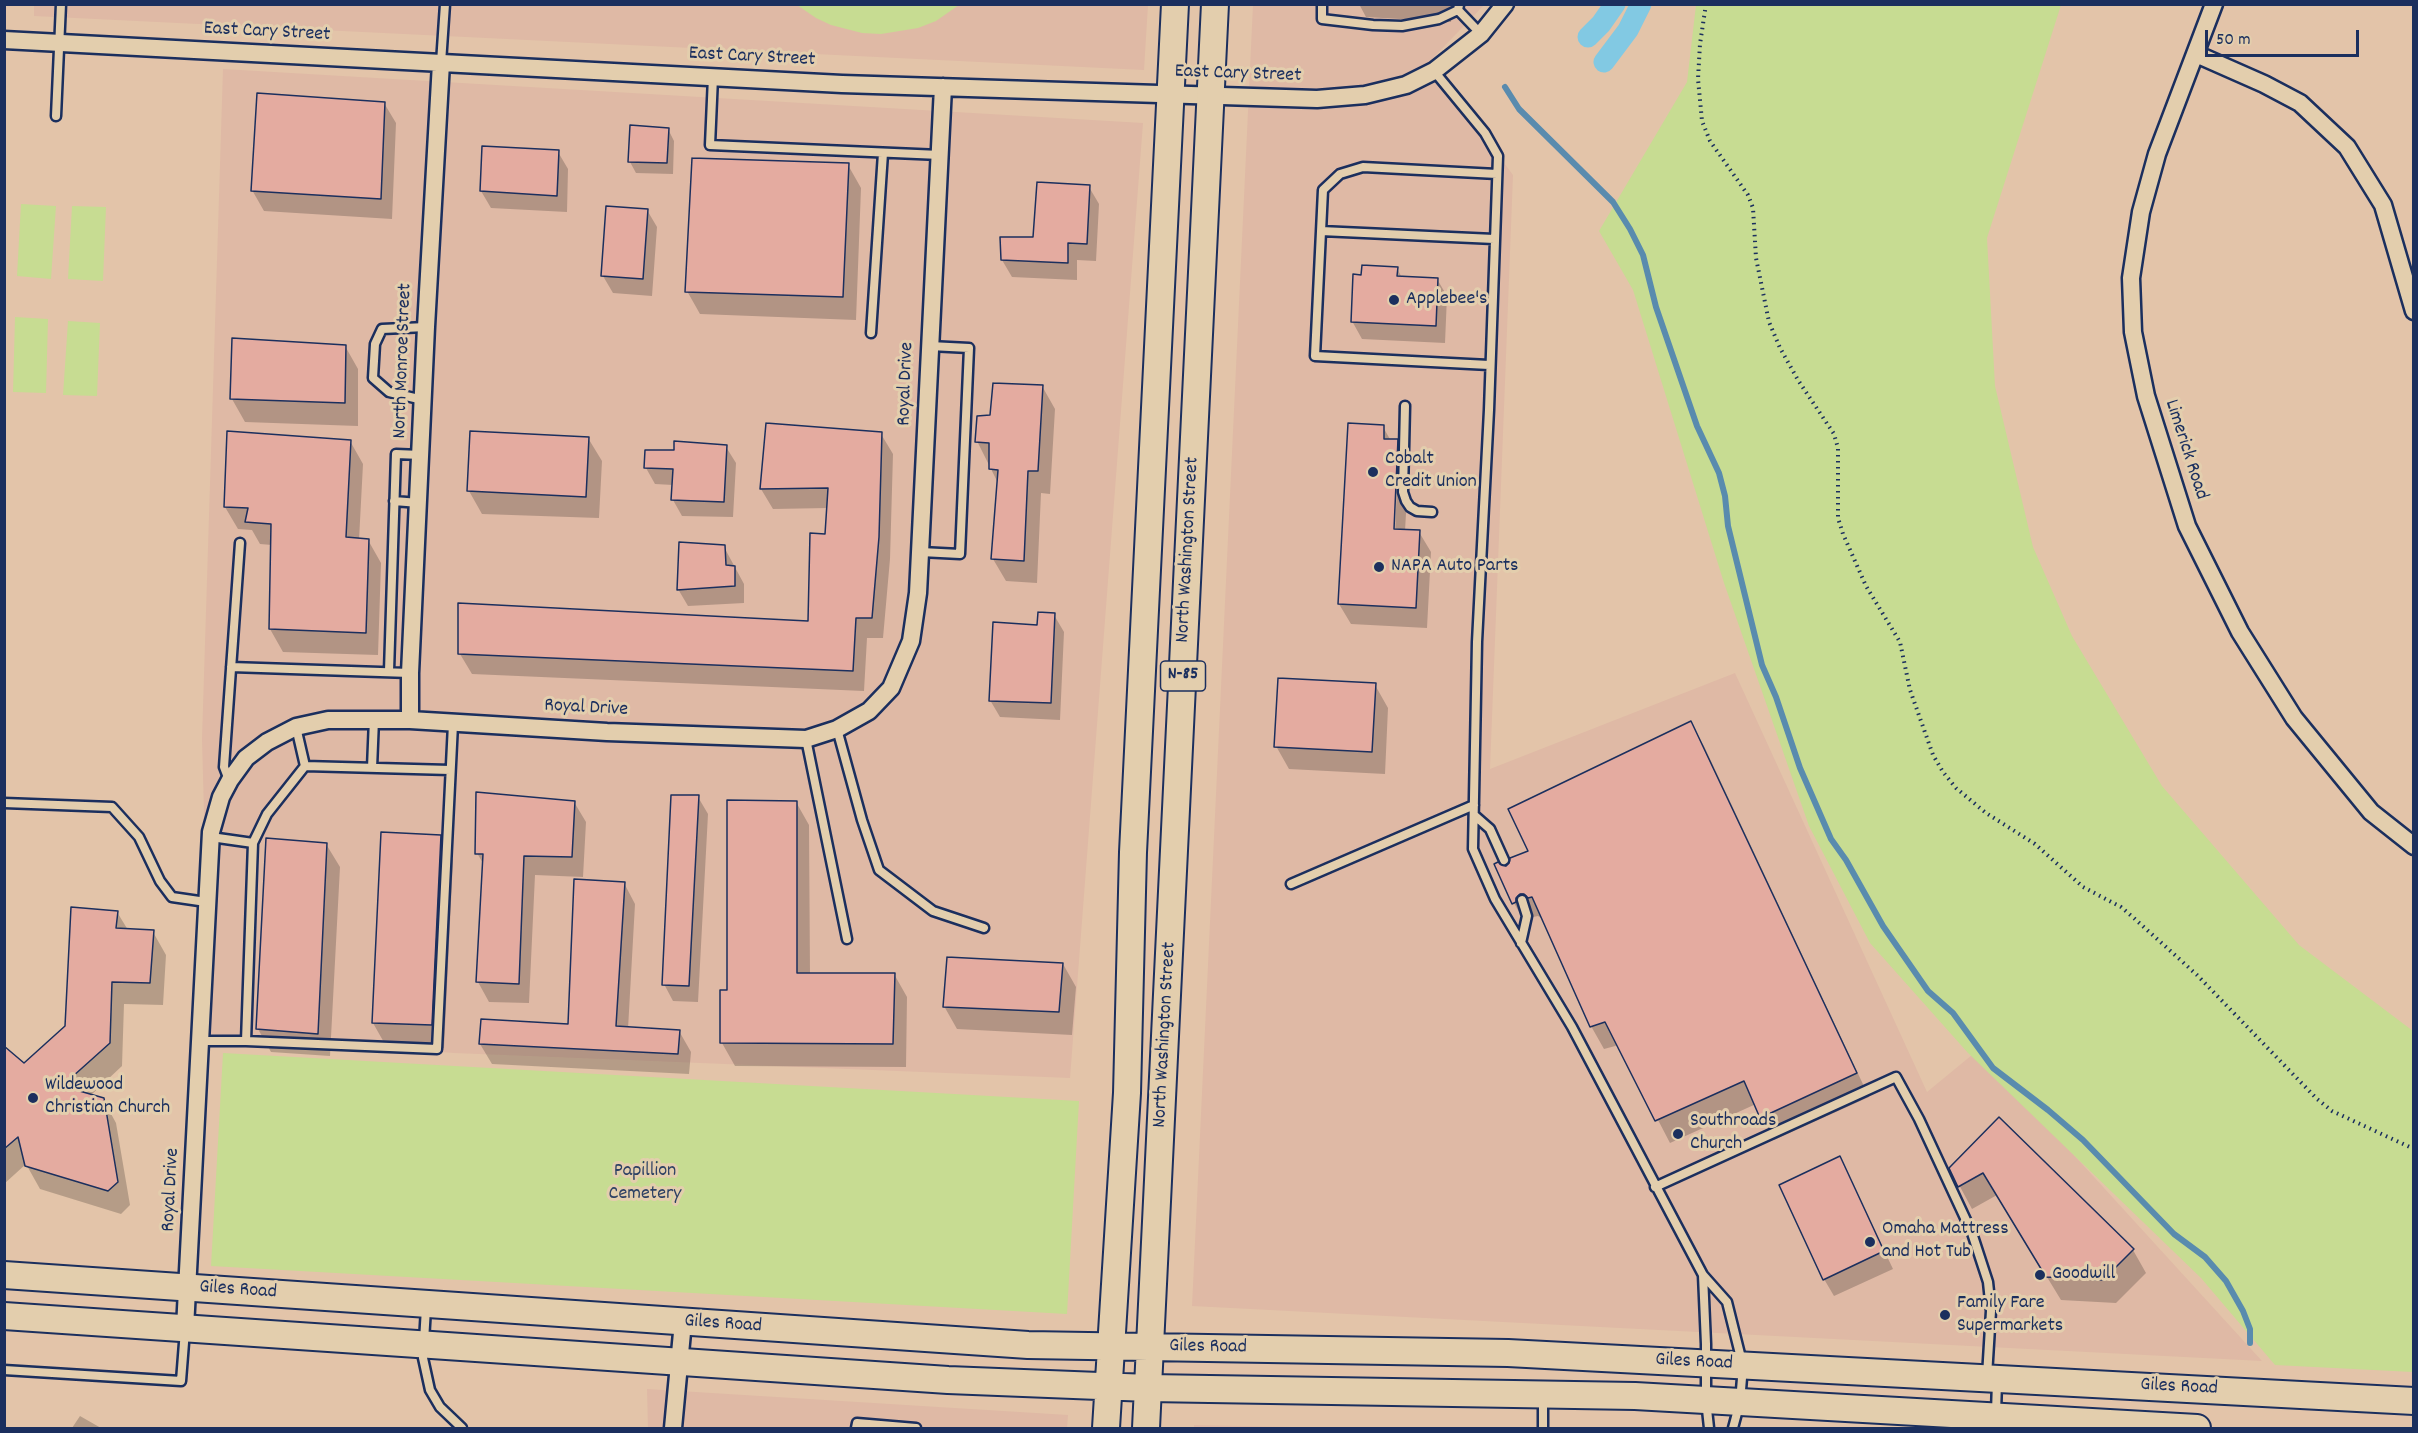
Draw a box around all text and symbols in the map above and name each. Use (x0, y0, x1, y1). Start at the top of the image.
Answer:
street label: East Cary Street (203, 18, 331, 48)
scale bar (2208, 18, 2362, 56)
text: 50 m (2216, 28, 2251, 53)
street label: East Cary Street (688, 43, 816, 73)
street label: East Cary Street (1174, 61, 1302, 89)
street label: North Monroe Street (389, 283, 419, 439)
place label: Applebee's (1406, 288, 1488, 312)
marker: Applebee's (1387, 293, 1401, 307)
street label: Royal Drive (894, 342, 920, 426)
street label: Limerick Road (2158, 397, 2212, 503)
place label: Cobalt Credit Union (1385, 448, 1477, 495)
street label: North Washington Street (1172, 456, 1206, 644)
marker: Cobalt Credit Union (1366, 465, 1380, 479)
place label: NAPA Auto Parts (1391, 555, 1518, 579)
marker: NAPA Auto Parts (1372, 560, 1386, 574)
road number: N-85 (1160, 661, 1206, 691)
street label: Royal Drive (543, 695, 629, 723)
street label: North Washington Street (1149, 941, 1183, 1129)
place label: Wildewood Christian Church (45, 1074, 170, 1121)
marker: Wildewood Christian Church (26, 1091, 40, 1105)
place label: Southroads Church (1690, 1110, 1776, 1157)
marker: Southroads Church (1671, 1127, 1685, 1141)
street label: Royal Drive (158, 1147, 186, 1233)
park label: Papillion Cemetery (609, 1160, 681, 1207)
place label: Omaha Mattress and Hot Tub (1882, 1218, 2009, 1265)
marker: Omaha Mattress and Hot Tub (1863, 1235, 1877, 1249)
place label: Goodwill (2052, 1263, 2115, 1287)
marker: Goodwill (2033, 1268, 2047, 1282)
street label: Giles Road (198, 1276, 278, 1306)
place label: Family Fare Supermarkets (1957, 1292, 2063, 1339)
marker: Family Fare Supermarkets (1938, 1308, 1952, 1322)
street label: Giles Road (683, 1310, 763, 1340)
street label: Giles Road (1169, 1335, 1247, 1361)
street label: Giles Road (1655, 1349, 1733, 1377)
street label: Giles Road (2140, 1374, 2218, 1402)

